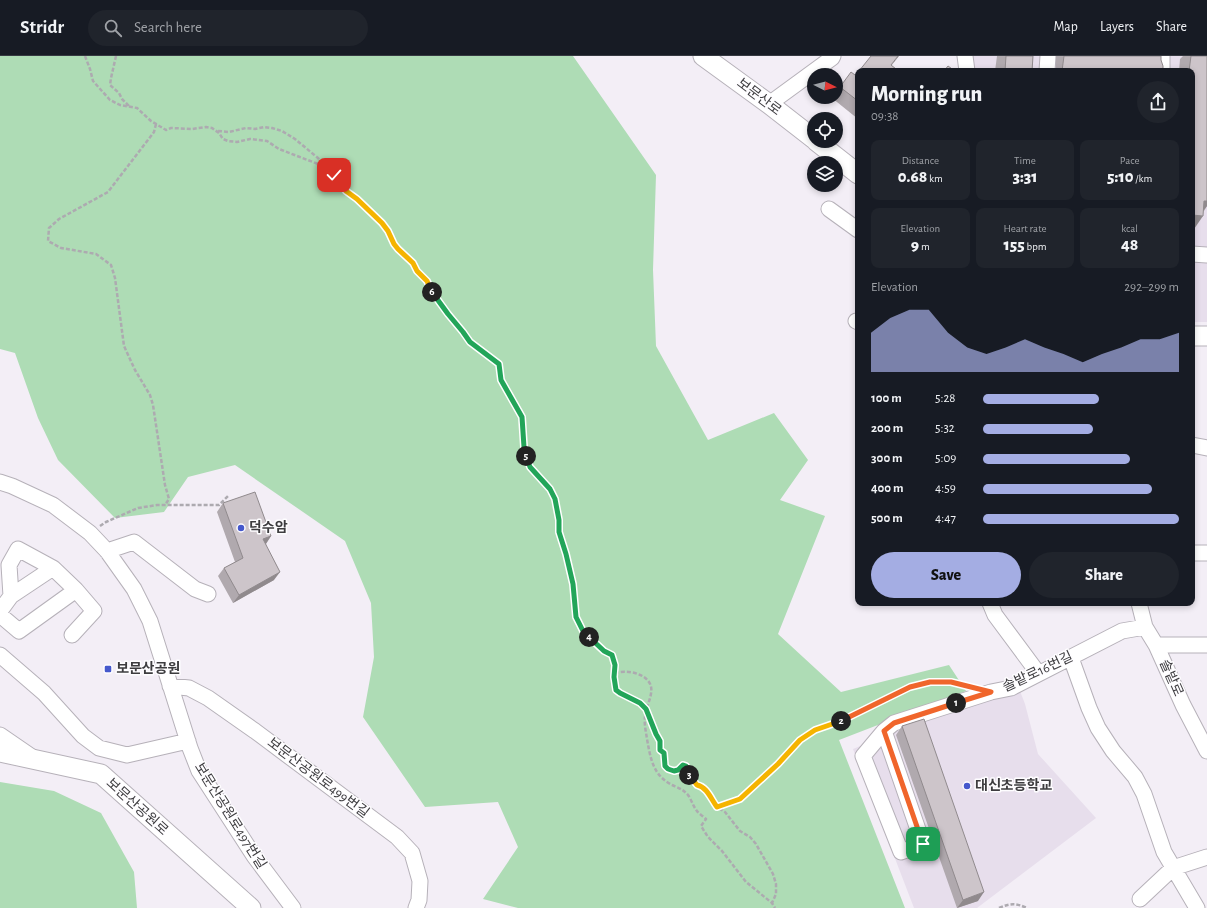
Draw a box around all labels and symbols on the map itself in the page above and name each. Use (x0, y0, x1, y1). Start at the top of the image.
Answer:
north arrow (807, 68, 843, 104)
street label: 보문산로 (734, 75, 784, 118)
pin (317, 158, 351, 192)
pin: 6 (422, 282, 442, 302)
pin: 5 (516, 446, 536, 466)
place label: 덕수암 (249, 520, 288, 535)
marker: 덕수암 (236, 523, 246, 533)
pin: 4 (579, 627, 599, 647)
street label: 솔밭로16번길 (1000, 649, 1075, 694)
street label: 솔밭로 (1157, 657, 1186, 699)
place label: 보문산공원 (116, 661, 180, 676)
marker: 보문산공원 (103, 664, 113, 674)
pin: 1 (946, 693, 966, 713)
pin: 2 (831, 711, 851, 731)
street label: 보문산공원로499번길 (265, 735, 372, 821)
street label: 보문산공원로497번길 (192, 760, 269, 872)
pin: 3 (679, 765, 699, 785)
street label: 보문산공원로 (104, 775, 171, 838)
place label: 대신초등학교 (975, 777, 1052, 793)
marker: 대신초등학교 (962, 781, 972, 791)
pin (906, 827, 940, 861)

